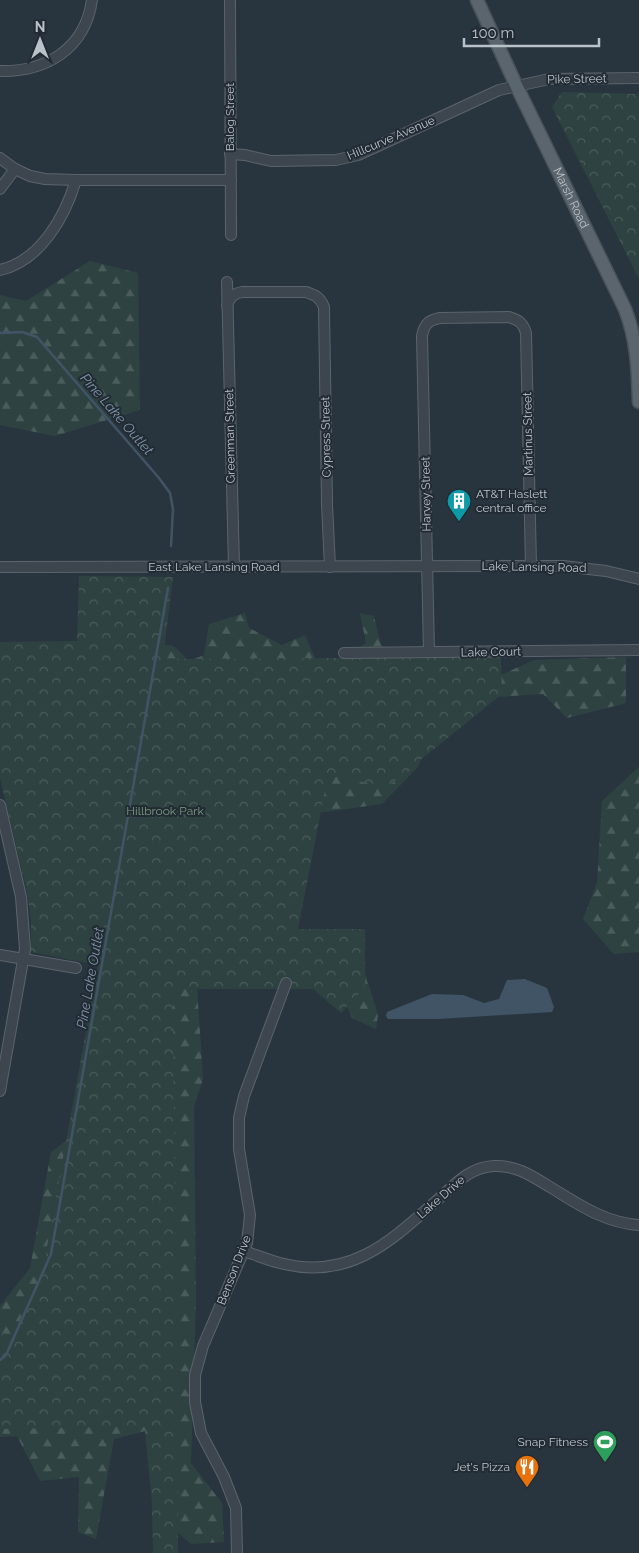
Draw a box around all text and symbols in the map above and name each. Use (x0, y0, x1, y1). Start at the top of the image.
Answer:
north arrow (15, 15, 65, 65)
scale bar (464, 15, 599, 47)
text: N (35, 19, 45, 35)
text: 100 m (472, 24, 514, 42)
street label: Pike Street (547, 71, 607, 87)
street label: Balog Street (223, 83, 237, 151)
street label: Hillcurve Avenue (345, 113, 437, 163)
street label: Marsh Road (550, 165, 592, 231)
water label: Pine Lake Outlet (77, 370, 157, 458)
street label: Greenman Street (222, 389, 238, 483)
street label: Martinus Street (520, 392, 536, 476)
street label: Cypress Street (318, 396, 334, 478)
street label: Harvey Street (418, 456, 434, 532)
place label: AT&T Haslett central office (476, 487, 547, 515)
building icon: AT&T Haslett central office (446, 488, 472, 522)
street label: Lake Lansing Road (481, 559, 587, 575)
street label: East Lake Lansing Road (148, 560, 280, 574)
street label: Lake Court (461, 644, 521, 660)
park label: Hillbrook Park (126, 804, 204, 818)
water label: Pine Lake Outlet (73, 926, 107, 1030)
street label: Lake Drive (414, 1173, 468, 1221)
street label: Benson Drive (214, 1233, 254, 1307)
sports icon: Snap Fitness (592, 1429, 618, 1463)
place label: Snap Fitness (517, 1435, 588, 1449)
restaurant icon: Jet's Pizza (514, 1454, 540, 1488)
place label: Jet's Pizza (454, 1460, 510, 1474)

